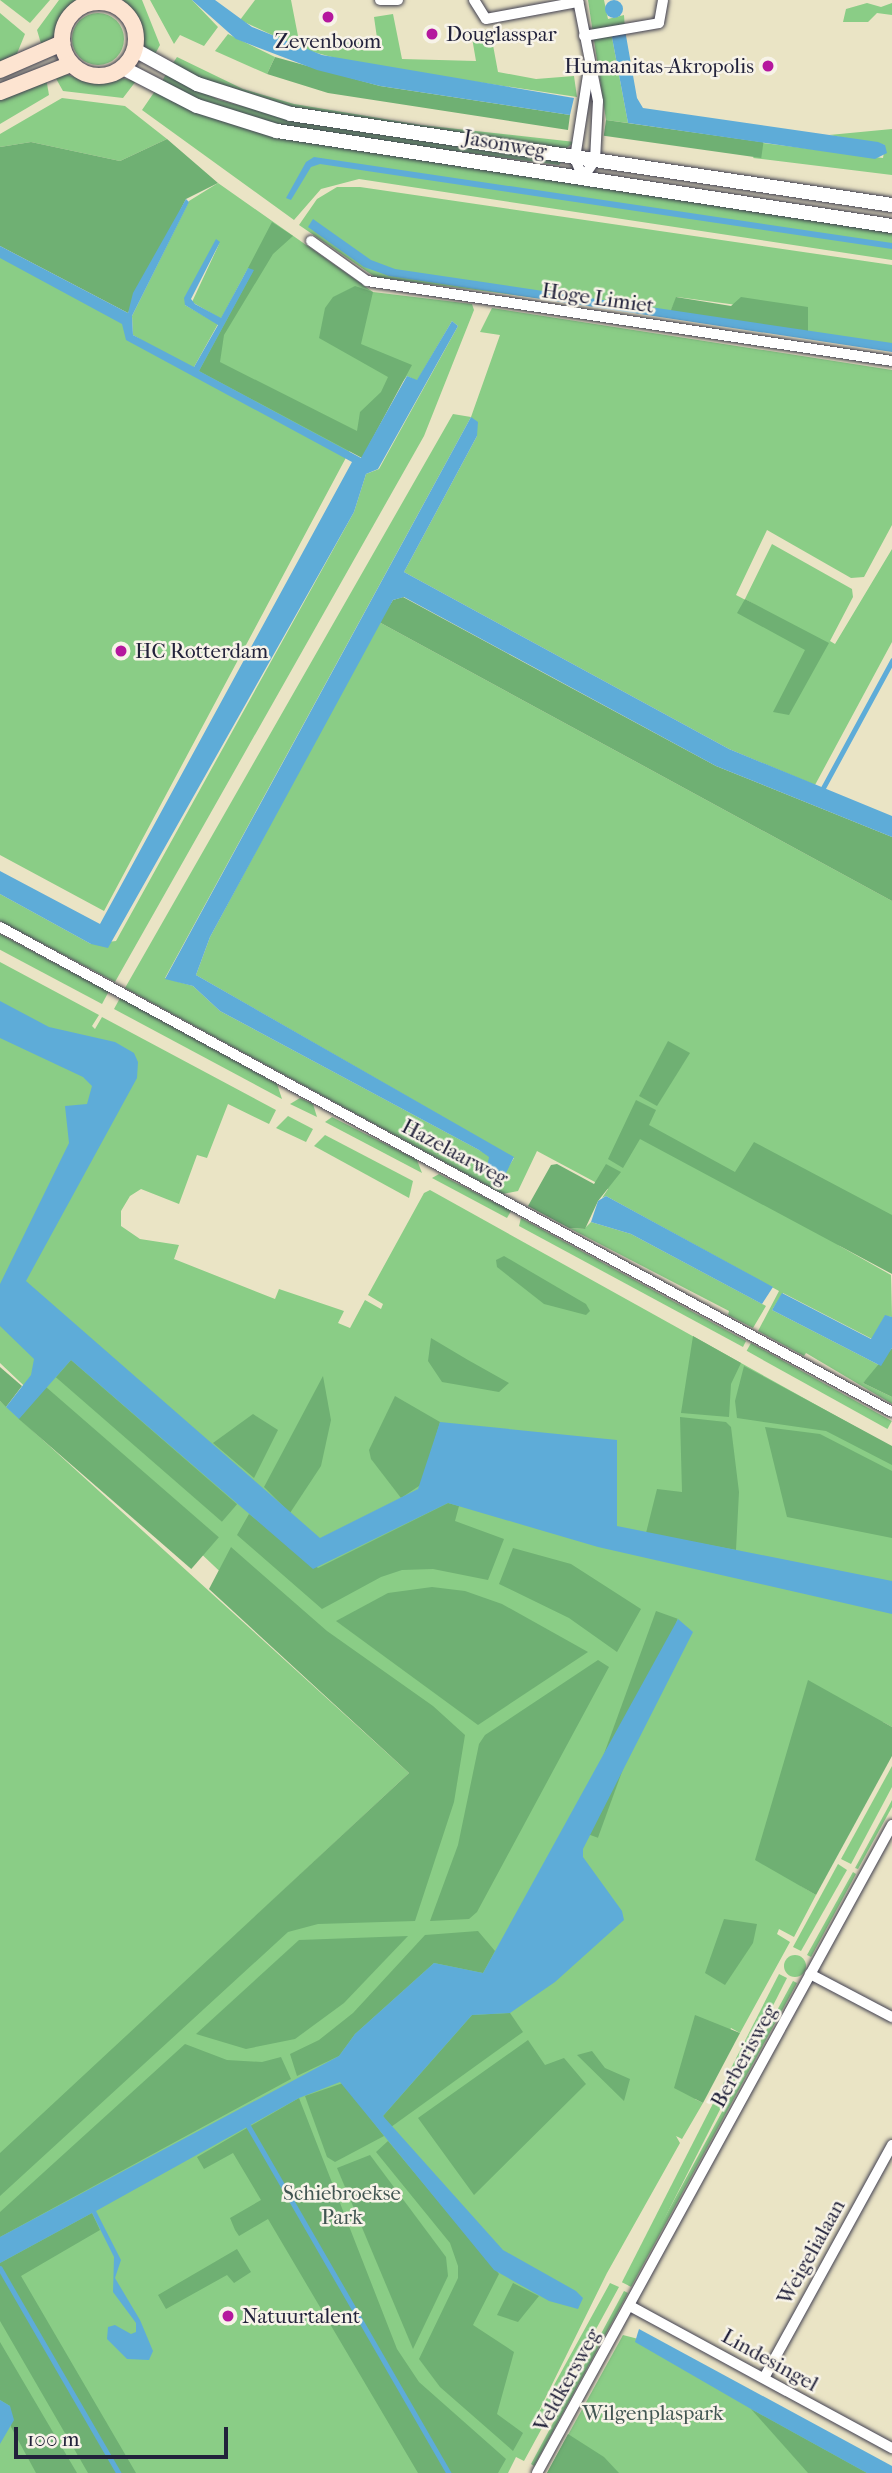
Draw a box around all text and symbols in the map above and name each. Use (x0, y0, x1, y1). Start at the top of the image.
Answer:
marker: Zevenboom (320, 9, 336, 25)
place label: Douglasspar (446, 21, 557, 47)
marker: Douglasspar (424, 26, 440, 42)
place label: Zevenboom (275, 28, 381, 54)
place label: Humanitas-Akropolis (564, 53, 754, 79)
marker: Humanitas-Akropolis (760, 58, 776, 74)
street label: Jasonweg (461, 124, 549, 164)
street label: Hoge Limiet (540, 278, 656, 318)
place label: HC Rotterdam (135, 638, 268, 664)
marker: HC Rotterdam (113, 643, 129, 659)
street label: Hazelaarweg (397, 1113, 513, 1191)
street label: Berberisweg (705, 2000, 783, 2112)
park label: Schiebroekse Park (283, 2180, 401, 2230)
street label: Weigelialaan (772, 2195, 850, 2309)
place label: Natuurtalent (242, 2303, 360, 2329)
marker: Natuurtalent (220, 2308, 236, 2324)
street label: Lindesingel (717, 2323, 823, 2397)
street label: Veldkersweg (528, 2324, 606, 2436)
park label: Wilgenplaspark (582, 2400, 724, 2426)
scale bar (18, 2414, 231, 2458)
text: 100 m (27, 2427, 80, 2451)

